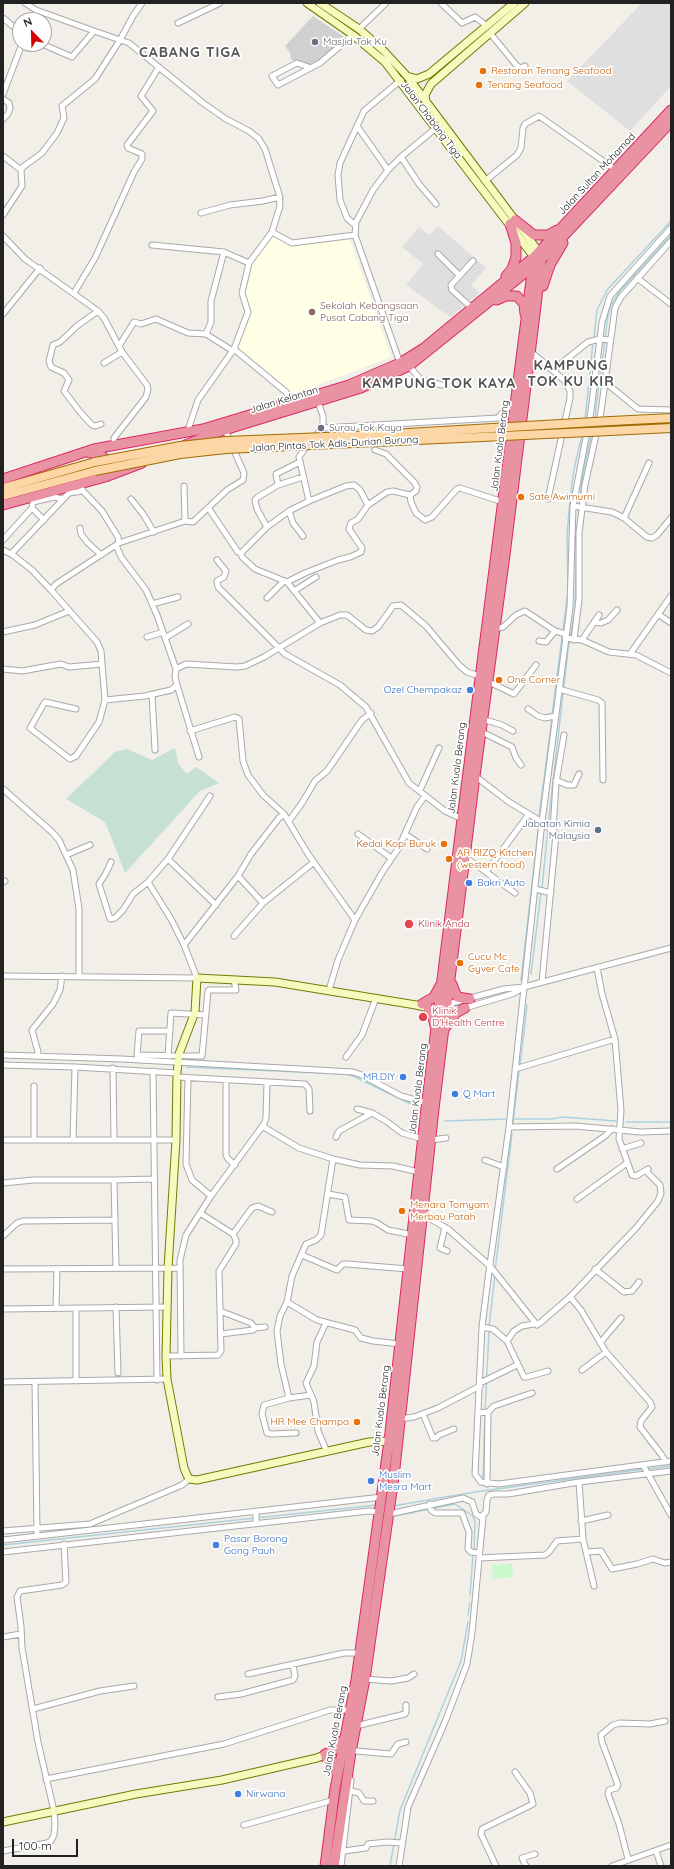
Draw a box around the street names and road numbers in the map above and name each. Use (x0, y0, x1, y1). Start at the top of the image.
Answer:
street label: Jalan Chabang Tiga (398, 79, 464, 161)
street label: Jalan Sultan Mohamad (556, 131, 638, 217)
street label: Jalan Kelantan (249, 384, 319, 416)
street label: Jalan Kuala Berang (488, 400, 512, 492)
street label: Jalan Pintas Tok Adis-Durian Burung (249, 434, 419, 454)
street label: Jalan Kuala Berang (445, 722, 469, 814)
street label: Jalan Kuala Berang (406, 1043, 430, 1135)
street label: Jalan Kuala Berang (369, 1365, 393, 1457)
street label: Jalan Kuala Berang (320, 1685, 350, 1777)

